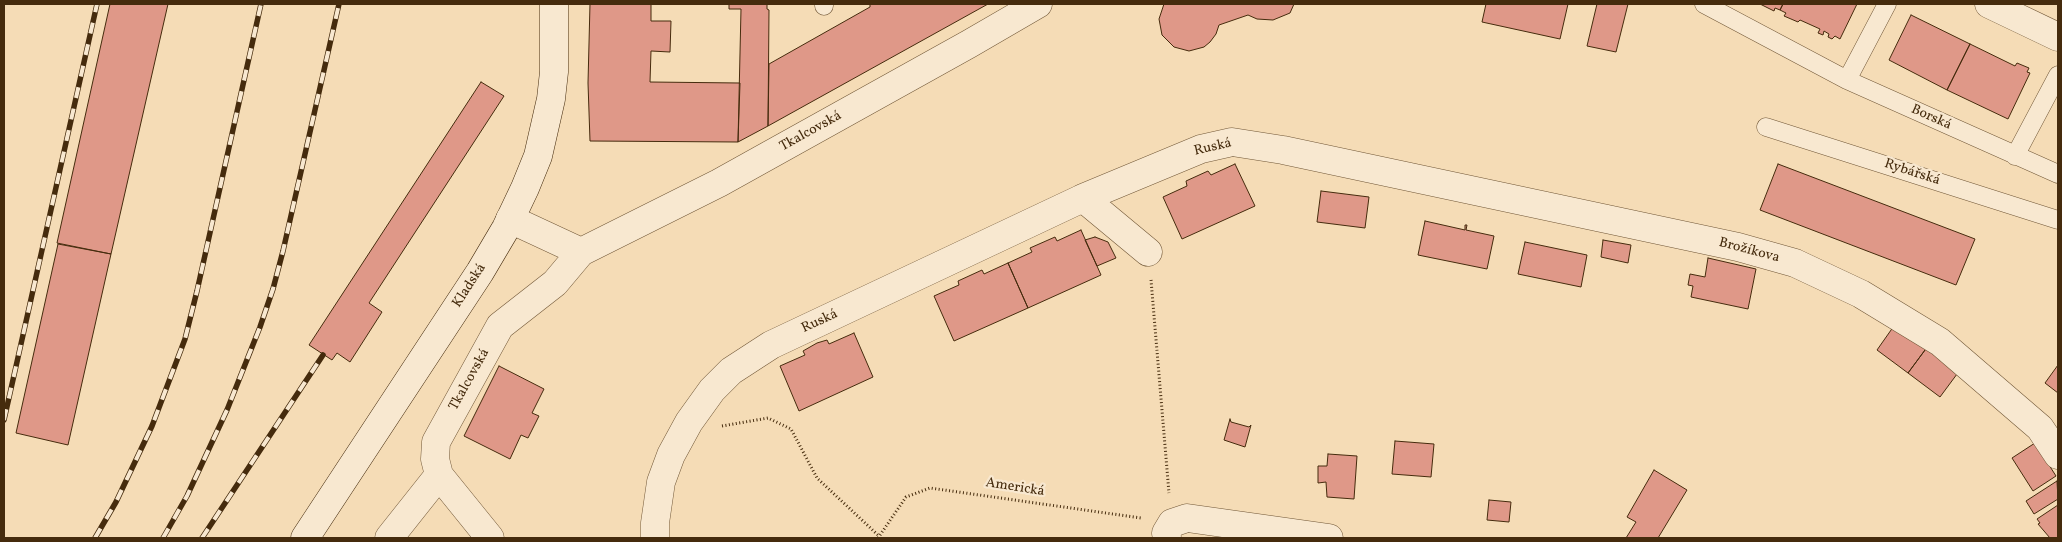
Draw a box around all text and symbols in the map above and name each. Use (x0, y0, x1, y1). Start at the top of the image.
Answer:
street label: Borská (1908, 102, 1954, 134)
street label: Tkalcovská (777, 108, 845, 156)
street label: Ruská (1193, 136, 1233, 160)
street label: Rybářská (1882, 156, 1942, 190)
street label: Brožíkova (1717, 235, 1781, 267)
street label: Kladská (450, 261, 490, 311)
street label: Ruská (799, 306, 841, 338)
street label: Tkalcovská (446, 346, 494, 414)
street label: Americká (984, 475, 1046, 501)

